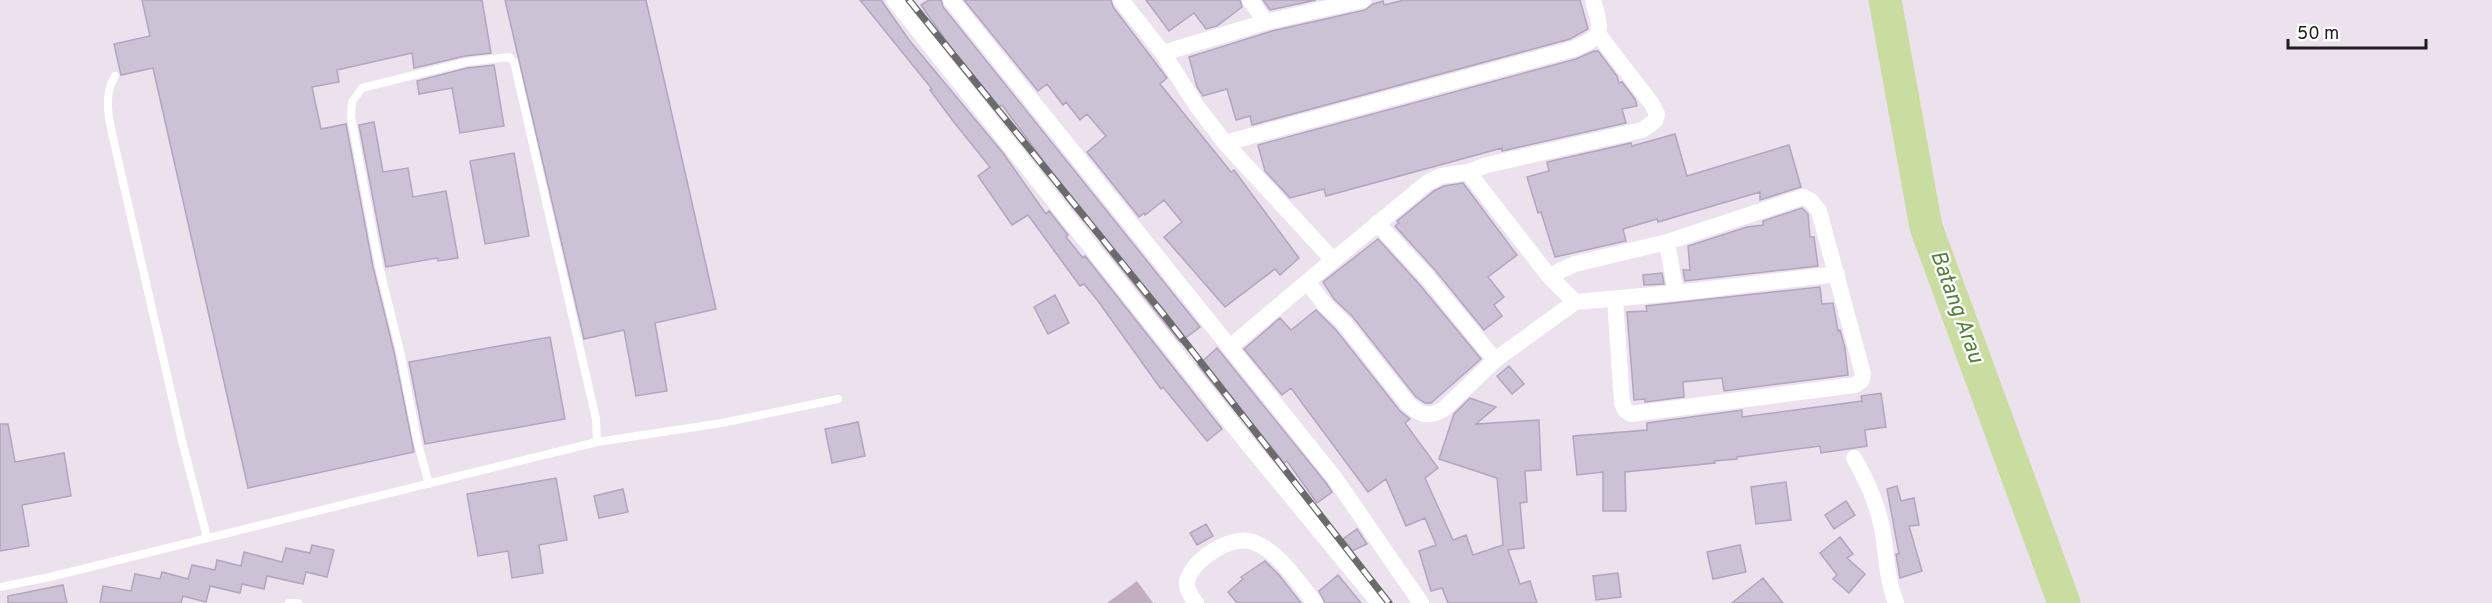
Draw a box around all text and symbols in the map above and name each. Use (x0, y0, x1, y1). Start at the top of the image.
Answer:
scale bar (2288, 12, 2426, 50)
text: 50 m (2297, 23, 2339, 46)
water label: Batang Arau (1923, 247, 1989, 368)

